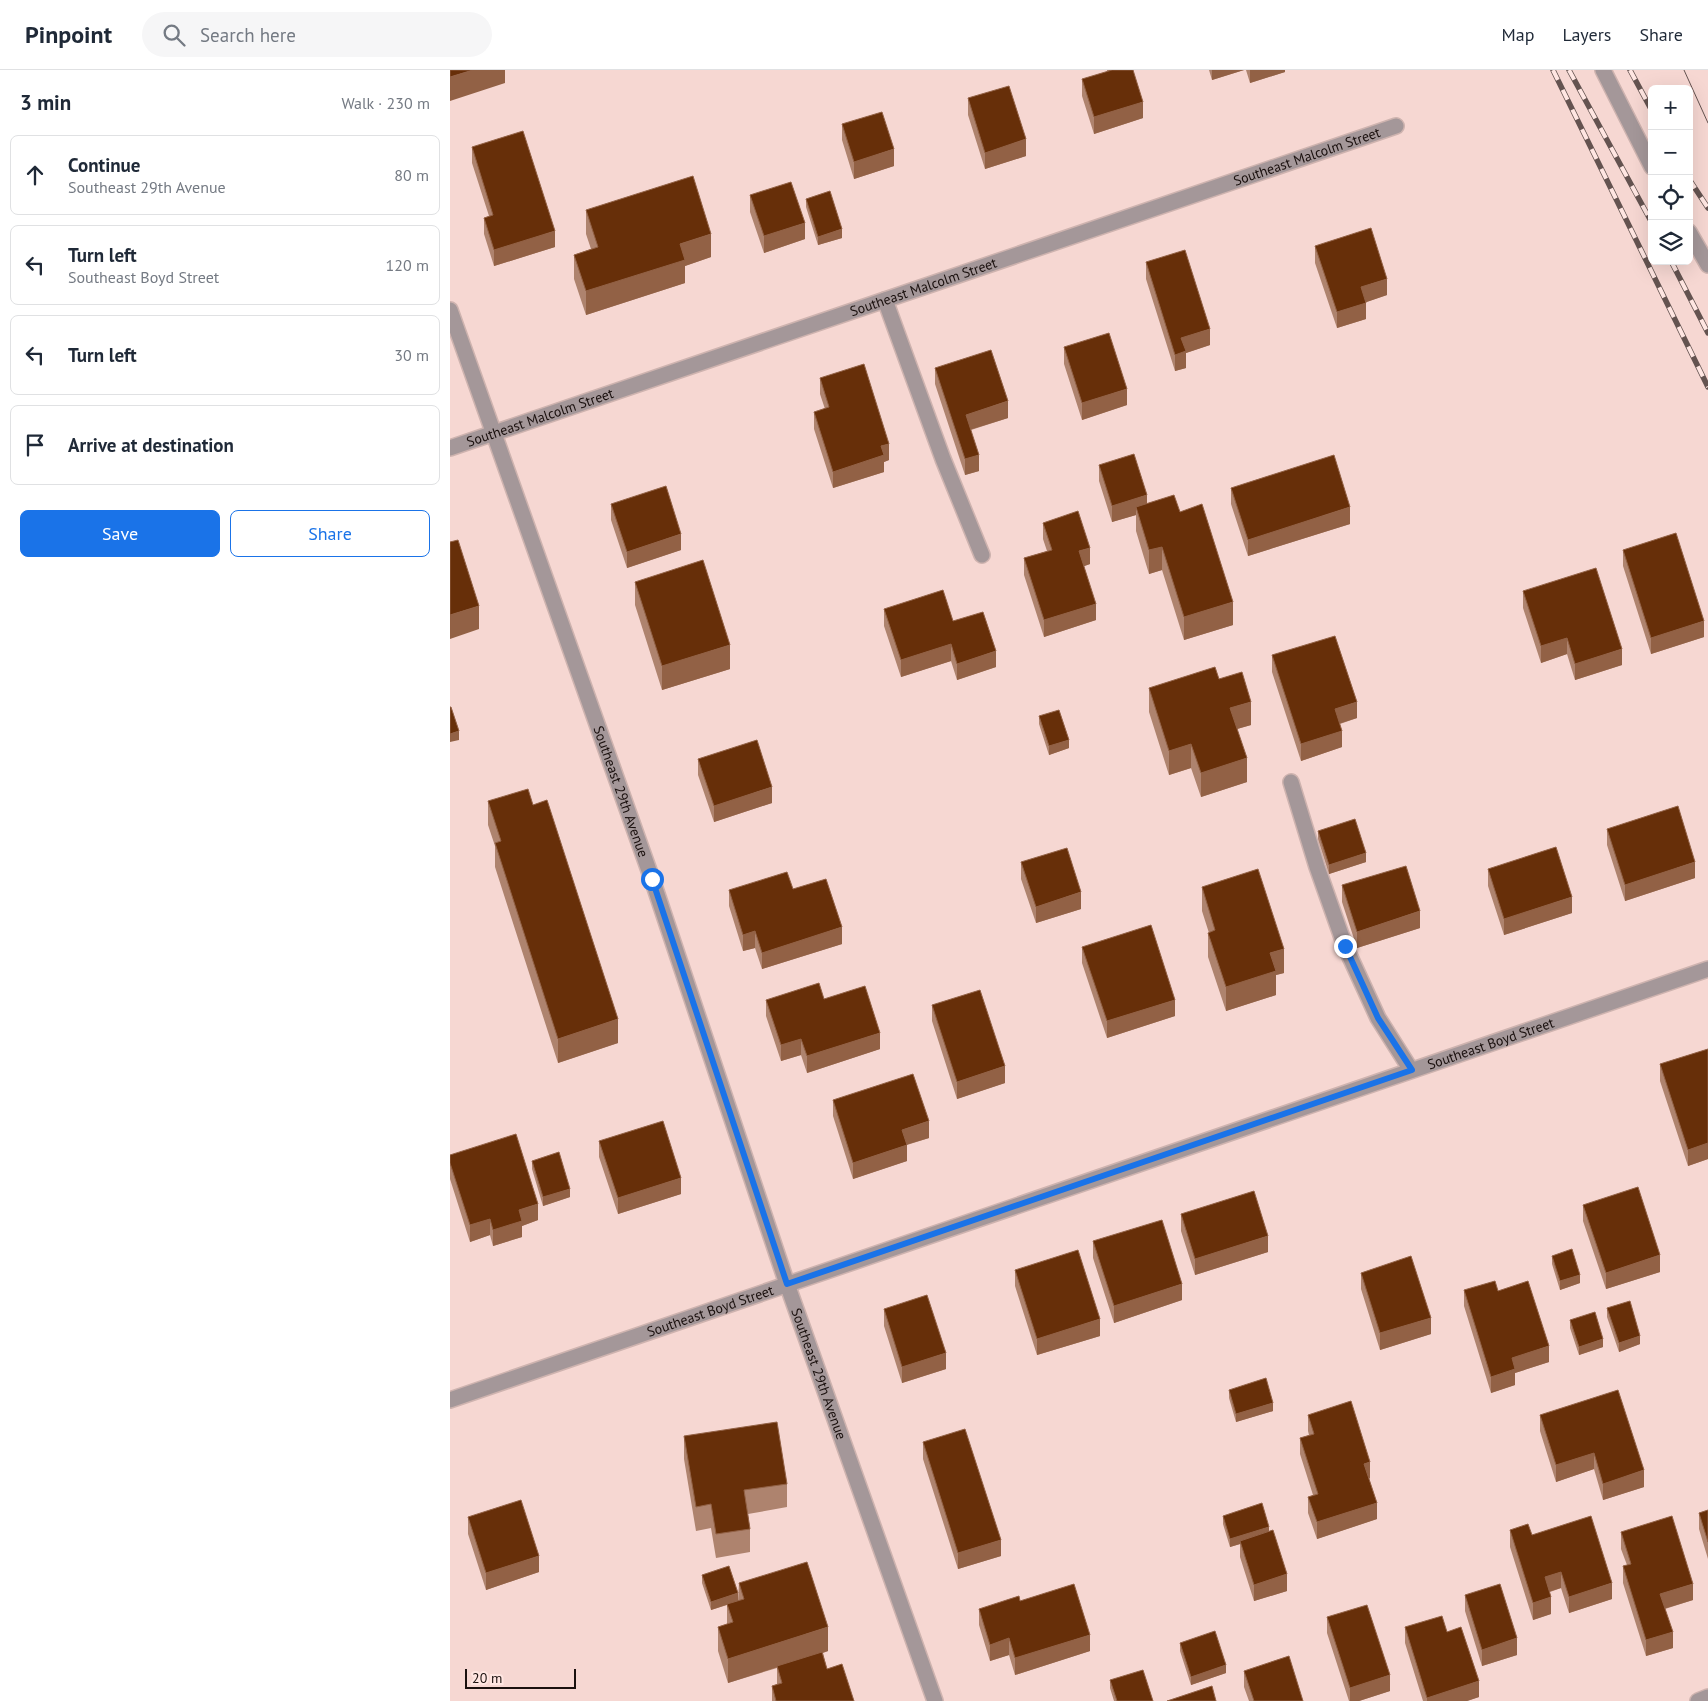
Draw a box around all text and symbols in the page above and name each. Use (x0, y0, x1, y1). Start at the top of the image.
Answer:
search box (142, 12, 492, 57)
text: Pinpoint (25, 19, 112, 50)
icon: search (160, 21, 188, 49)
text: Search here (200, 23, 296, 47)
text: Map (1502, 23, 1534, 46)
text: Layers (1562, 23, 1611, 46)
text: Share (1639, 23, 1683, 46)
map controls (1648, 85, 1693, 265)
button: + (1648, 85, 1693, 130)
text: 3 min (20, 89, 71, 116)
text: Walk · 230 m (341, 93, 430, 113)
street label: Southeast Malcolm Street (1231, 123, 1383, 190)
button: − (1648, 130, 1693, 175)
text: Continue (68, 153, 140, 177)
icon: ahead (21, 161, 49, 189)
text: 80 m (394, 165, 429, 185)
button: locate (1648, 175, 1693, 220)
text: Southeast 29th Avenue (68, 177, 226, 197)
button: layers (1648, 220, 1693, 265)
text: Turn left (68, 243, 137, 267)
icon: left (21, 251, 49, 279)
street label: Southeast Malcolm Street (848, 253, 999, 320)
text: 120 m (386, 255, 429, 275)
text: Southeast Boyd Street (68, 267, 219, 287)
icon: left (21, 341, 49, 369)
text: Turn left (68, 343, 137, 367)
text: 30 m (394, 345, 429, 365)
street label: Southeast Malcolm Street (464, 384, 616, 451)
icon: arrive (21, 431, 49, 459)
text: Arrive at destination (68, 433, 234, 457)
button: Save (20, 510, 220, 557)
button: Share (230, 510, 430, 557)
street label: Southeast 29th Avenue (589, 723, 653, 860)
route start (641, 868, 664, 891)
route end (1334, 935, 1357, 958)
street label: Southeast Boyd Street (1425, 1013, 1556, 1073)
street label: Southeast Boyd Street (645, 1281, 776, 1341)
street label: Southeast 29th Avenue (787, 1306, 850, 1442)
scale bar (465, 1666, 576, 1689)
text: 20 m (472, 1669, 502, 1687)

